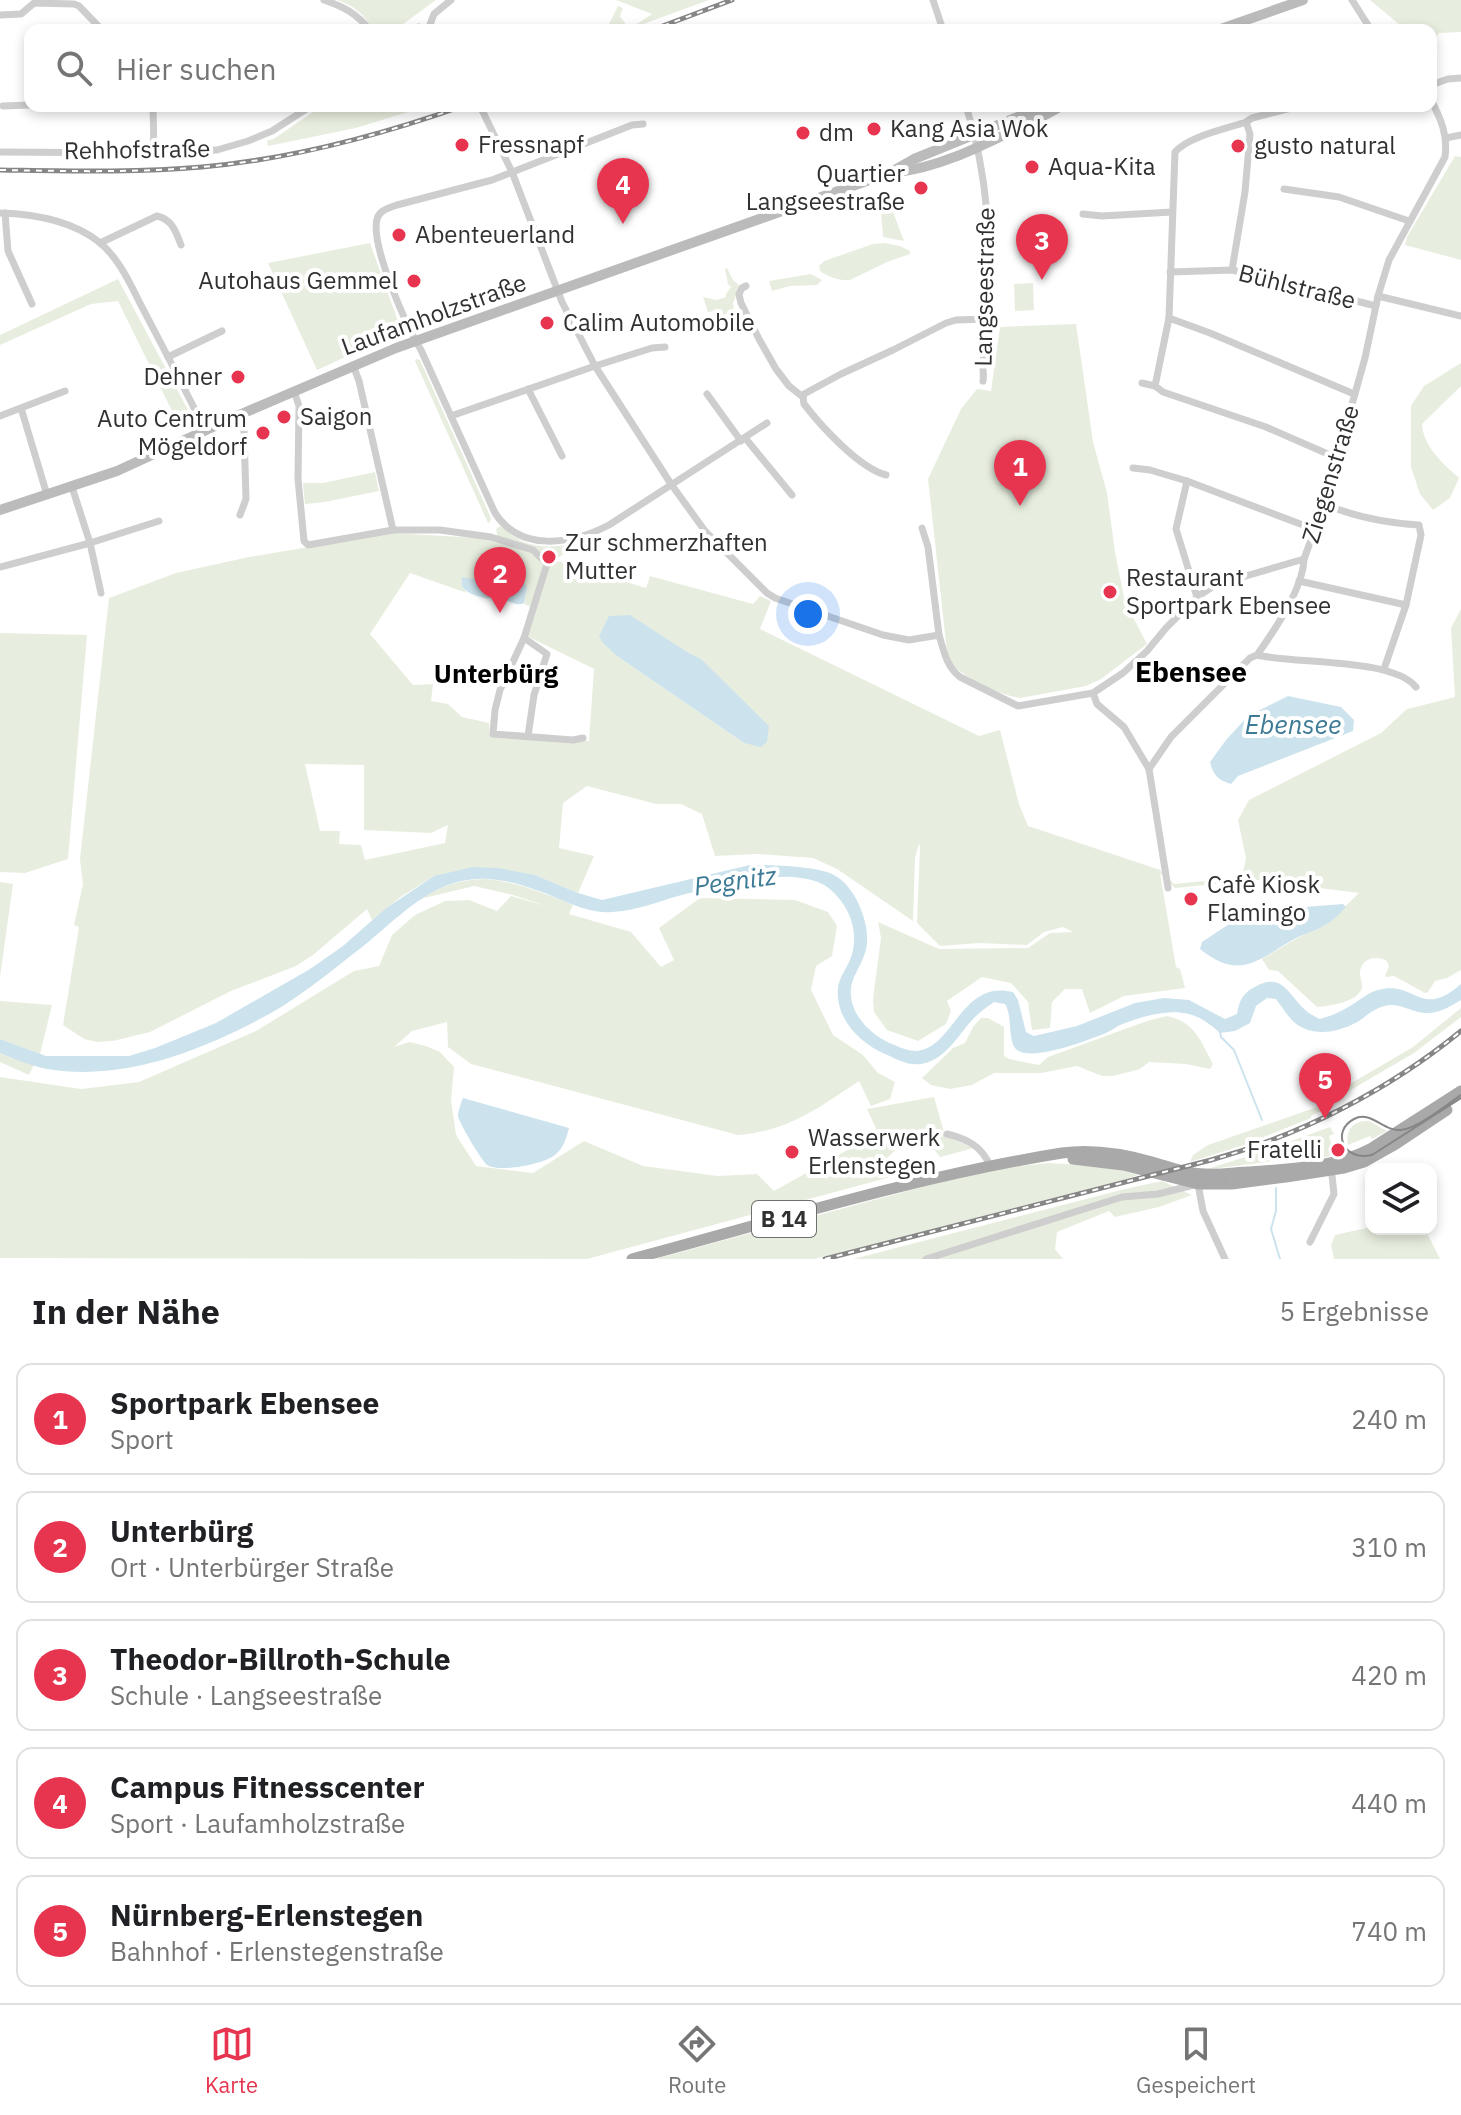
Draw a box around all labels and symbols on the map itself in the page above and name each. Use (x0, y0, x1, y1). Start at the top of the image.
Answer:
place label: Kang Asia Wok (890, 112, 1049, 144)
place label: dm (819, 116, 854, 148)
marker: Kang Asia Wok (865, 120, 883, 138)
marker: dm (794, 124, 812, 142)
place label: Fressnapf (478, 128, 584, 160)
place label: gusto natural (1254, 129, 1396, 161)
street label: Rehhofstraße (63, 132, 211, 166)
marker: Fressnapf (453, 136, 471, 154)
marker: gusto natural (1229, 137, 1247, 155)
place label: Aqua-Kita (1048, 150, 1156, 182)
place label: Quartier Langseestraße (746, 157, 905, 217)
pin: 4 (597, 158, 649, 224)
marker: Aqua-Kita (1023, 158, 1041, 176)
marker: Quartier Langseestraße (912, 179, 930, 197)
street label: Langseestraße (967, 207, 1001, 367)
pin: 3 (1016, 214, 1068, 280)
place label: Abenteuerland (415, 218, 575, 250)
marker: Abenteuerland (390, 226, 408, 244)
street label: Bühlstraße (1235, 256, 1359, 316)
place label: Autohaus Gemmel (198, 264, 398, 296)
street label: Laufamholzstraße (337, 266, 531, 362)
marker: Autohaus Gemmel (405, 272, 423, 290)
place label: Calim Automobile (563, 306, 755, 338)
marker: Calim Automobile (538, 314, 556, 332)
place label: Dehner (143, 360, 222, 392)
marker: Dehner (229, 368, 247, 386)
place label: Saigon (300, 400, 372, 432)
street label: Ziegenstraße (1294, 401, 1366, 546)
place label: Auto Centrum Mögeldorf (97, 402, 247, 462)
marker: Saigon (275, 408, 293, 426)
marker: Auto Centrum Mögeldorf (254, 424, 272, 442)
pin: 1 (994, 440, 1046, 506)
place label: Zur schmerzhaften Mutter (565, 526, 768, 586)
pin: 2 (474, 547, 526, 613)
marker: Zur schmerzhaften Mutter (540, 548, 558, 566)
place label: Restaurant Sportpark Ebensee (1126, 561, 1331, 621)
marker: Restaurant Sportpark Ebensee (1101, 583, 1119, 601)
your location (788, 594, 828, 634)
district label: Ebensee (1135, 653, 1247, 690)
district label: Unterbürg (434, 656, 559, 690)
water label: Ebensee (1245, 707, 1341, 741)
water label: Pegnitz (691, 857, 779, 903)
place label: Cafè Kiosk Flamingo (1207, 868, 1321, 928)
marker: Cafè Kiosk Flamingo (1182, 890, 1200, 908)
pin: 5 (1299, 1053, 1351, 1119)
place label: Wasserwerk Erlenstegen (808, 1121, 941, 1181)
place label: Fratelli (1247, 1133, 1322, 1165)
marker: Fratelli (1329, 1141, 1347, 1159)
marker: Wasserwerk Erlenstegen (783, 1143, 801, 1161)
road number: B 14 (752, 1201, 816, 1237)

